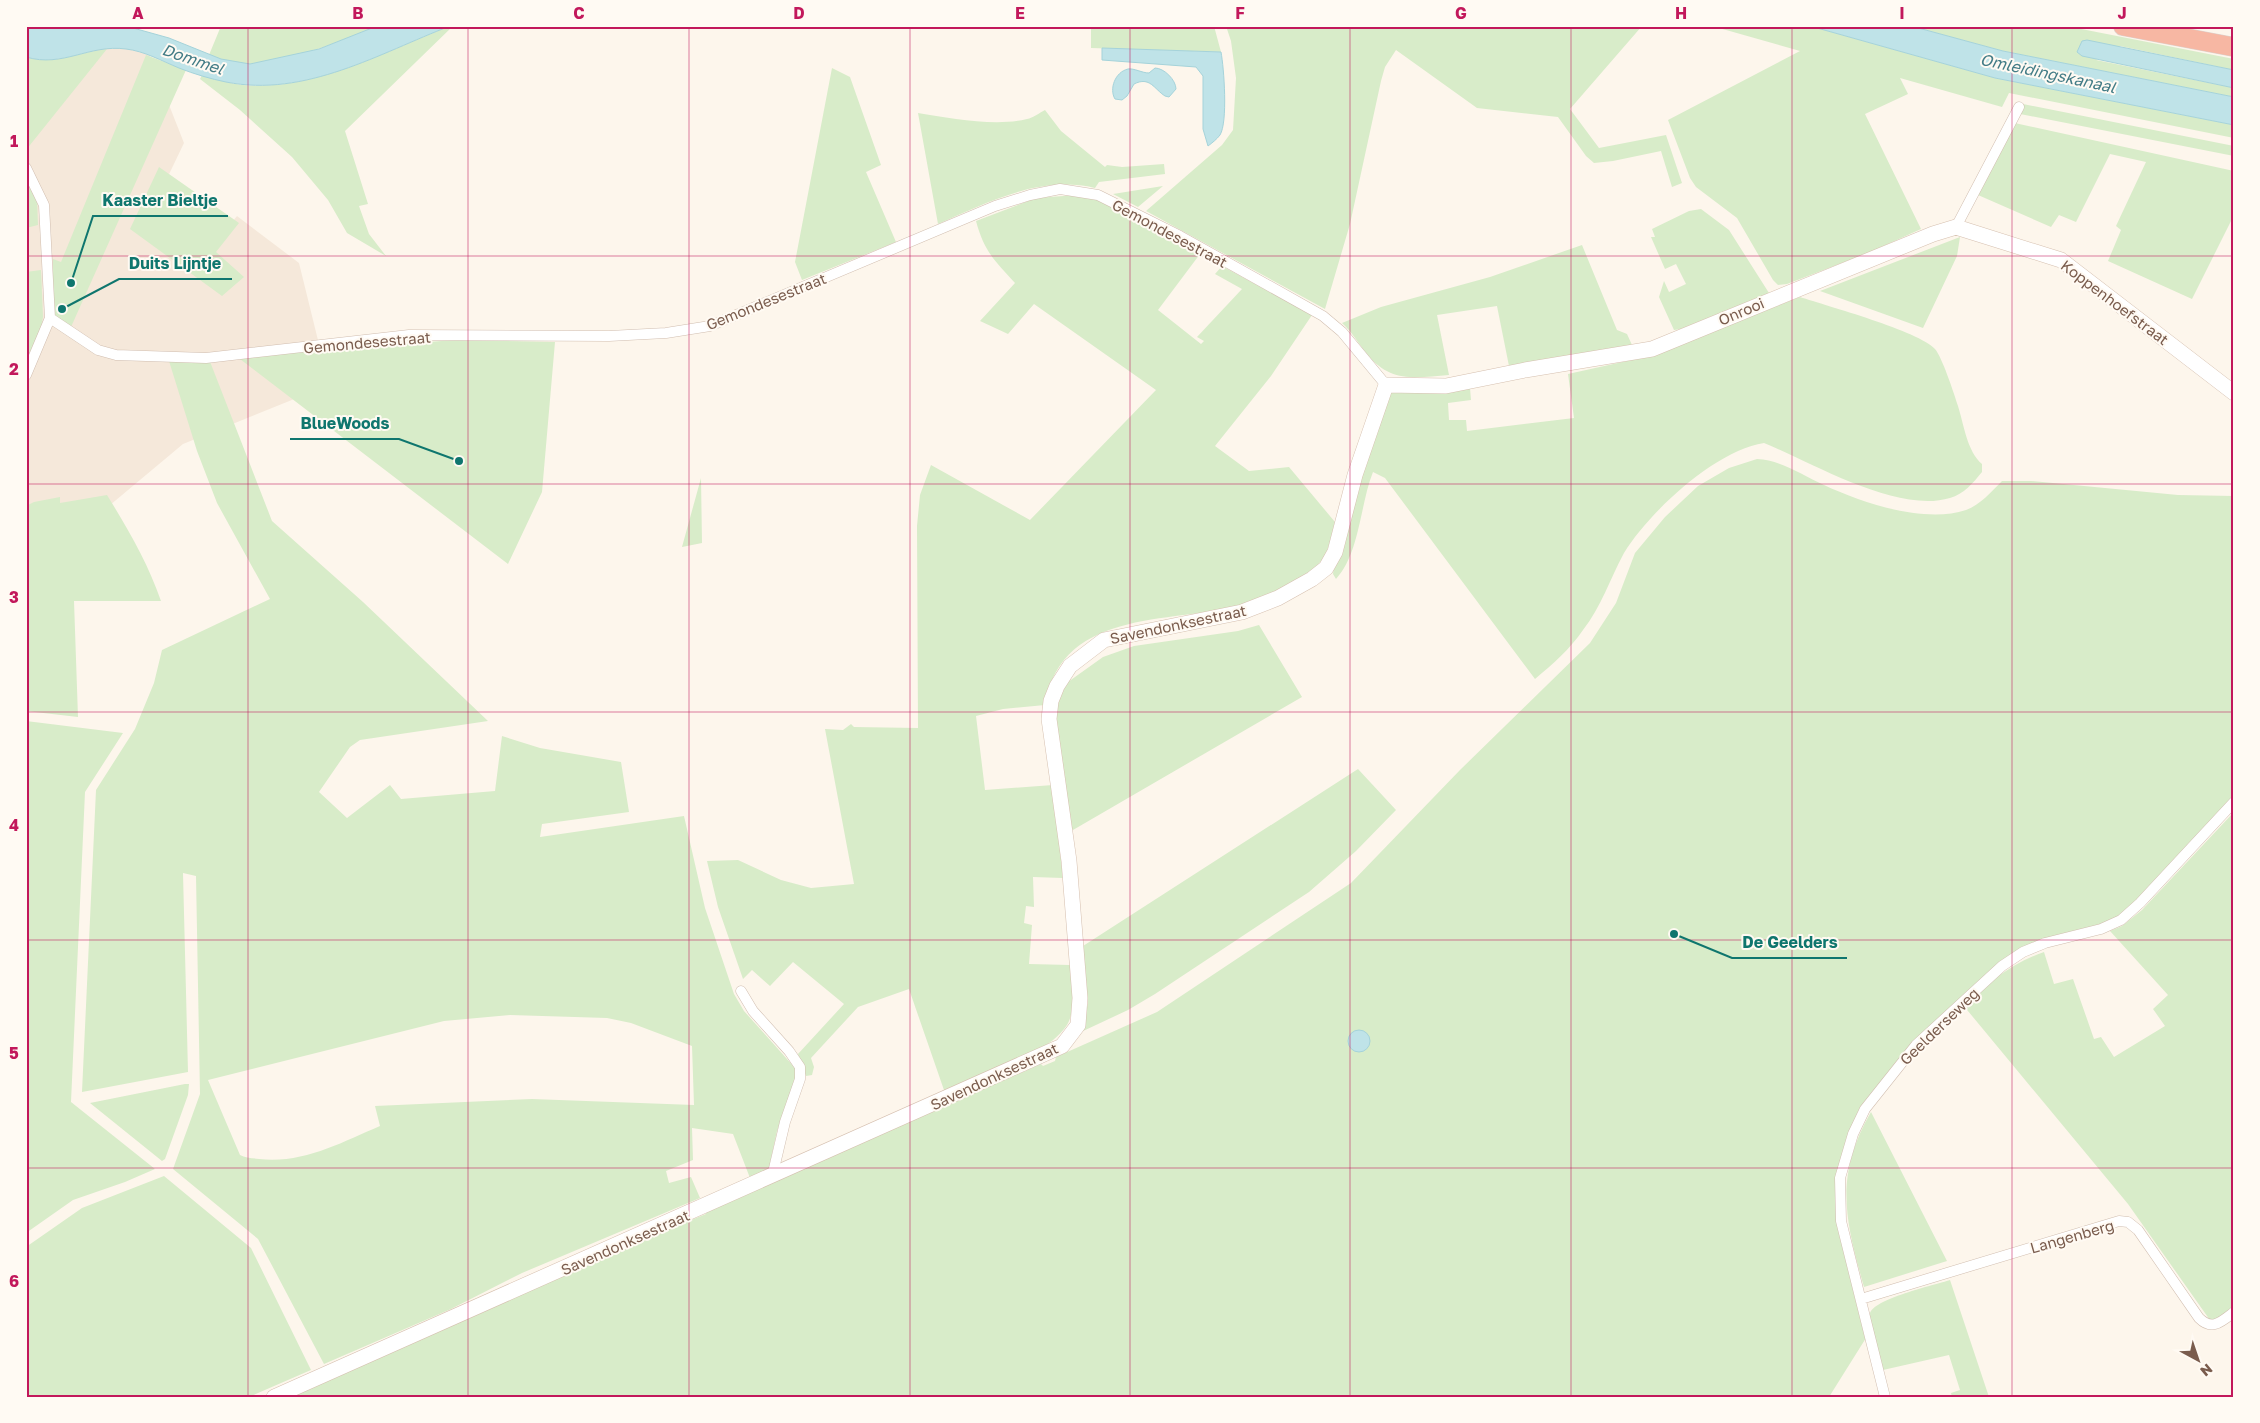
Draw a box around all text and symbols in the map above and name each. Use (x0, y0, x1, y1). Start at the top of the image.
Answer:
text: A (132, 3, 144, 23)
text: B (352, 3, 364, 23)
text: C (573, 3, 585, 23)
text: D (793, 3, 805, 23)
text: E (1015, 3, 1025, 23)
text: F (1235, 3, 1245, 23)
text: G (1455, 3, 1467, 23)
text: H (1675, 3, 1687, 23)
text: I (1899, 3, 1905, 23)
text: J (2117, 3, 2127, 23)
water label: Dommel (160, 39, 227, 79)
water label: Omleidingskanaal (1979, 49, 2118, 97)
text: 1 (10, 131, 18, 151)
callout: Kaaster Bieltje (93, 185, 228, 216)
text: Kaaster Bieltje (102, 190, 218, 210)
street label: Gemondesestraat (1109, 195, 1231, 271)
callout: Duits Lijntje (119, 248, 232, 279)
text: Duits Lijntje (129, 253, 221, 273)
street label: Koppenhoefstraat (2058, 256, 2172, 348)
street label: Gemondesestraat (703, 269, 829, 333)
street label: Onrooi (1715, 293, 1767, 329)
street label: Gemondesestraat (303, 327, 431, 357)
text: 2 (9, 359, 19, 379)
callout: BlueWoods (290, 408, 399, 439)
text: BlueWoods (301, 413, 389, 433)
text: 3 (9, 587, 19, 607)
street label: Savendonksestraat (1108, 601, 1248, 647)
text: 4 (9, 815, 19, 835)
callout: De Geelders (1732, 927, 1847, 958)
text: De Geelders (1742, 932, 1838, 952)
street label: Geelderseweg (1896, 984, 1982, 1068)
street label: Savendonksestraat (927, 1039, 1061, 1113)
text: 5 (9, 1043, 19, 1063)
street label: Savendonksestraat (558, 1206, 692, 1278)
street label: Langenberg (2028, 1215, 2116, 1257)
text: 6 (9, 1271, 19, 1291)
north arrow (2172, 1336, 2222, 1386)
text: N (2197, 1360, 2216, 1380)

